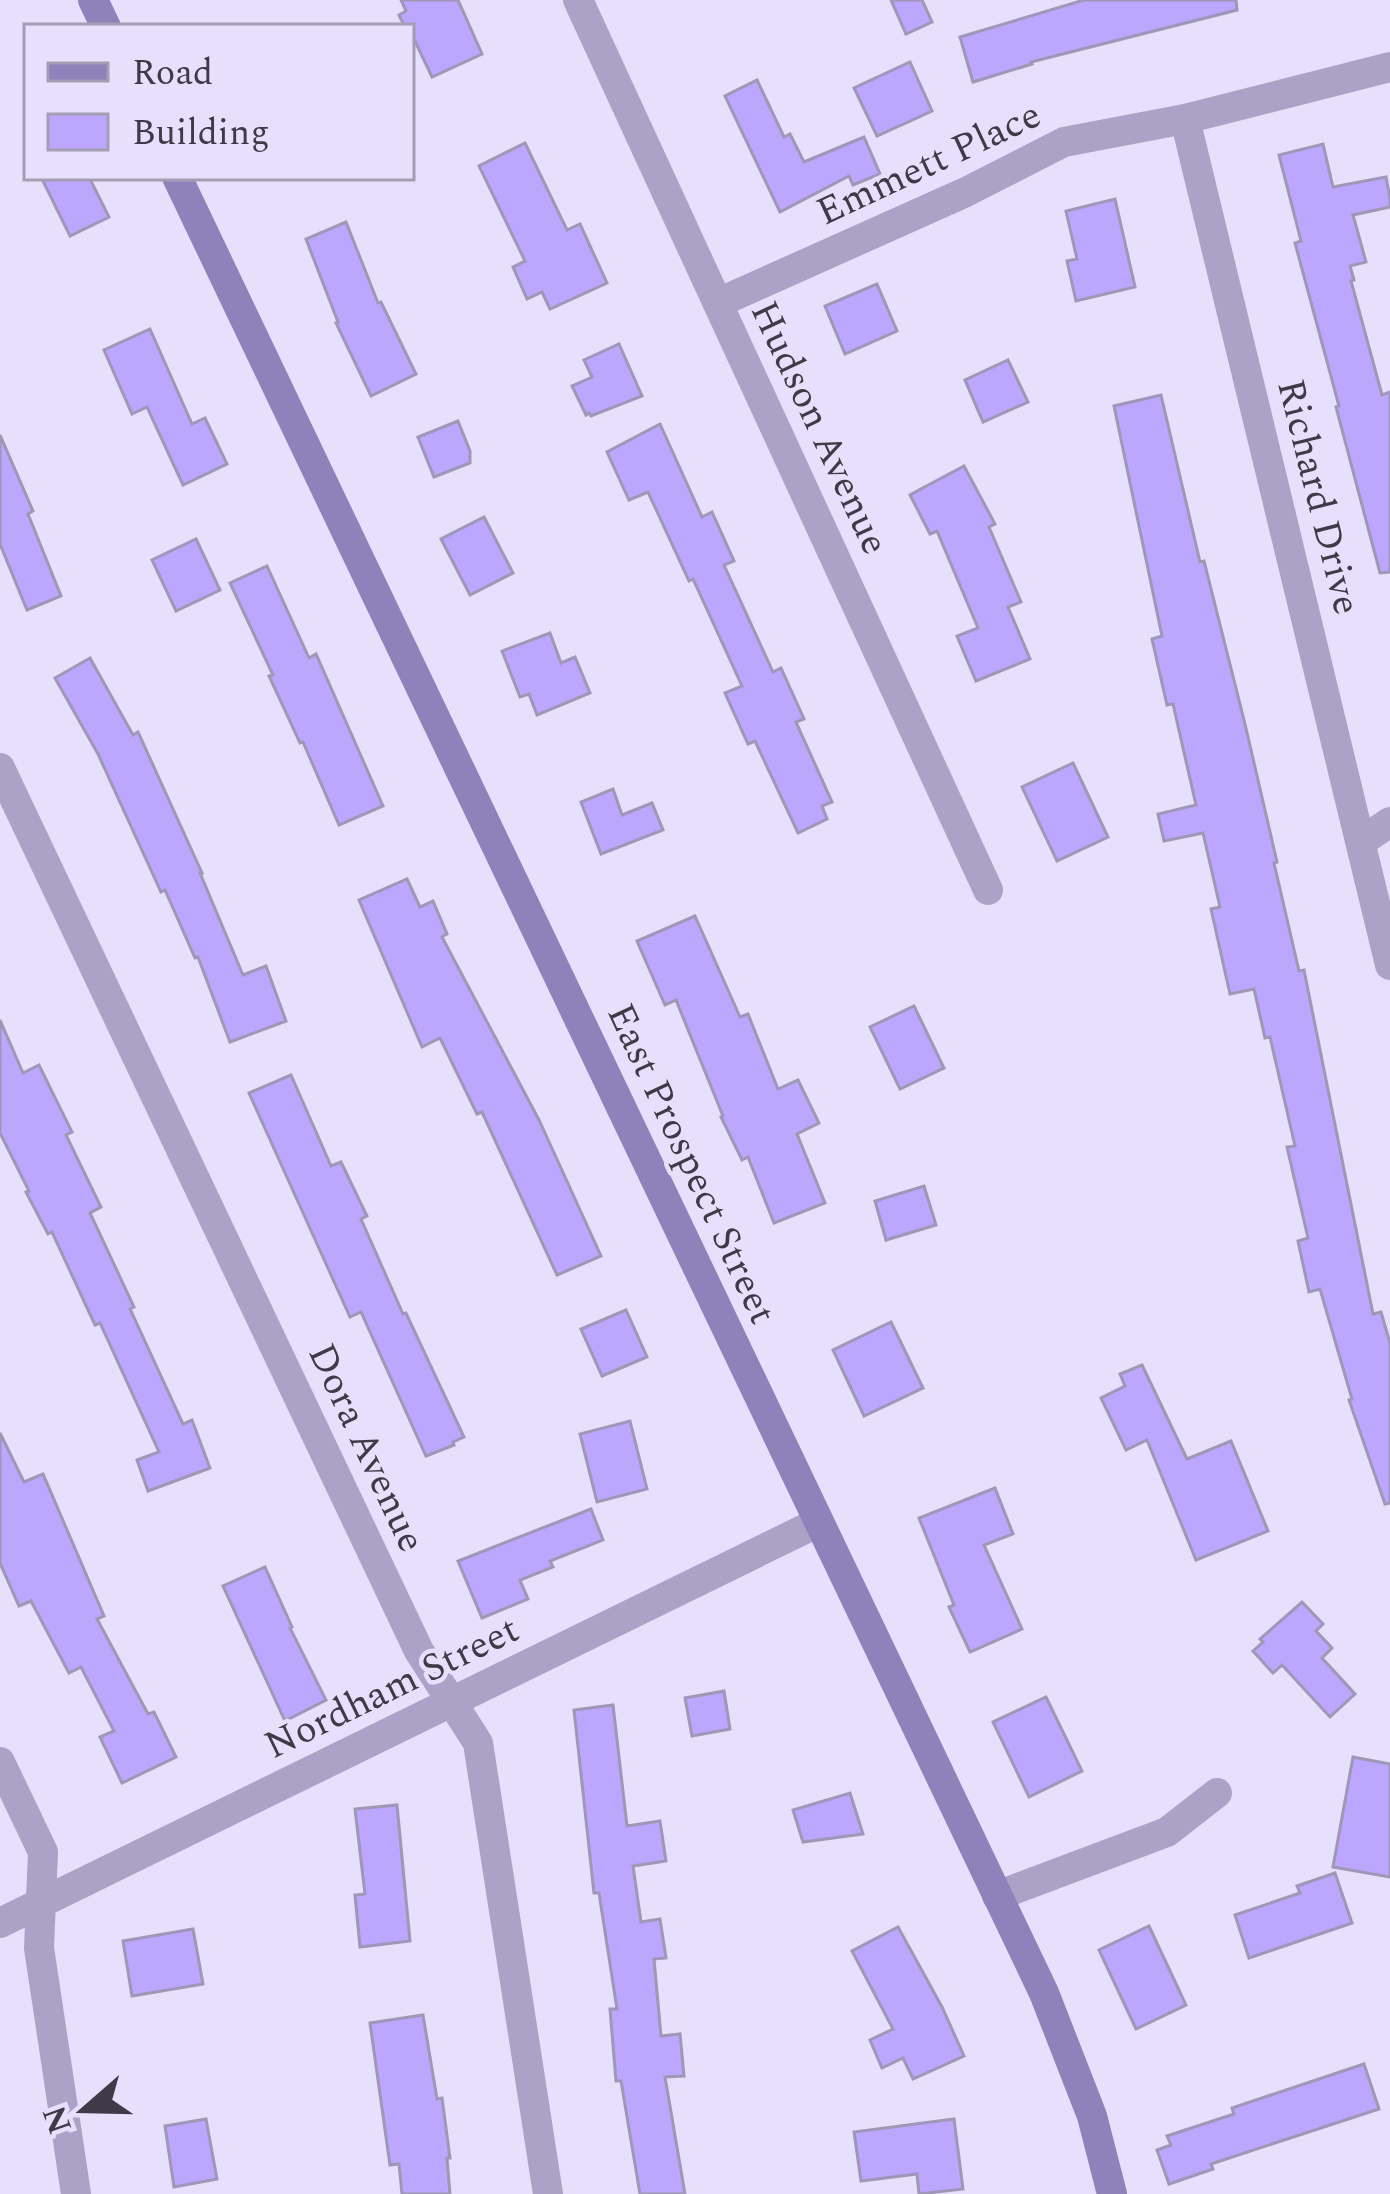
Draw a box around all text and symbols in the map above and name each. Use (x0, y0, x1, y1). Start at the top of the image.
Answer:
legend (24, 24, 414, 180)
text: Road (132, 46, 213, 101)
street label: Emmett Place (807, 86, 1051, 242)
text: Building (132, 106, 270, 161)
street label: Hudson Avenue (734, 291, 904, 565)
street label: Richard Drive (1260, 373, 1376, 621)
street label: East Prospect Street (591, 994, 791, 1334)
street label: Dora Avenue (292, 1334, 440, 1562)
street label: Nordham Street (255, 1601, 529, 1775)
north arrow (24, 2050, 144, 2170)
text: N (30, 2098, 86, 2141)

